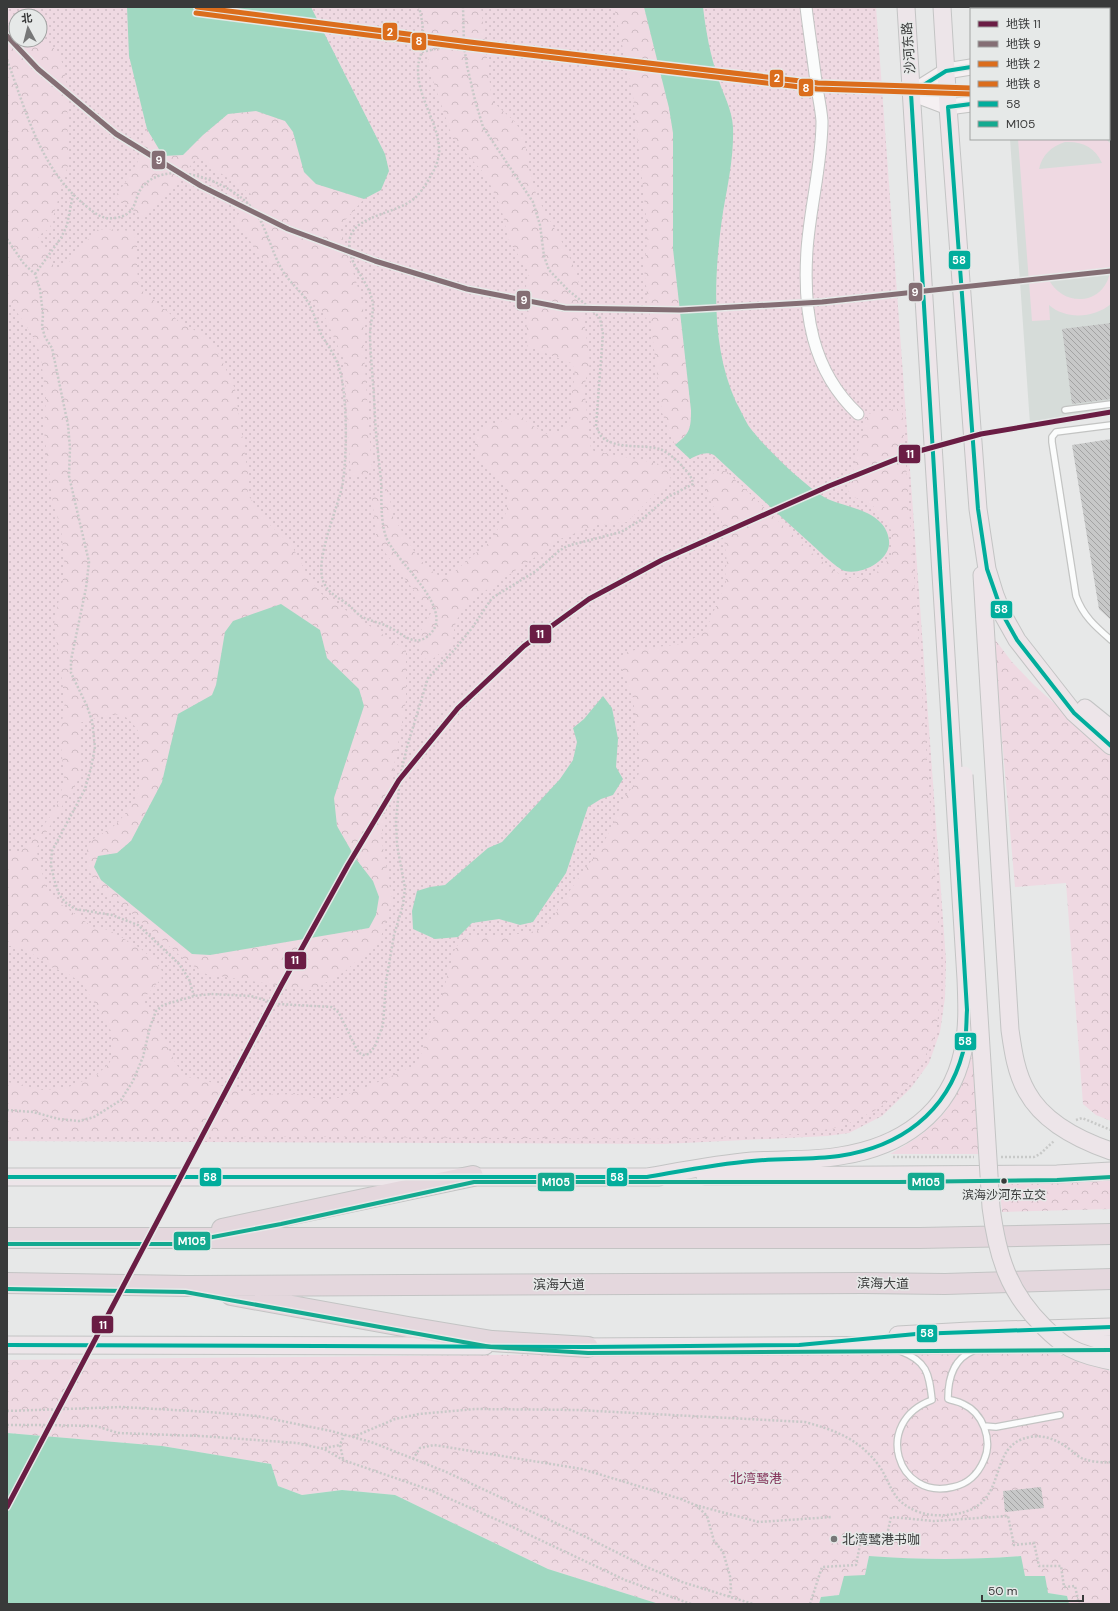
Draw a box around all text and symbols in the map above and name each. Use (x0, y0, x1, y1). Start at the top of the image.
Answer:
north arrow (8, 8, 48, 48)
legend (970, 8, 1110, 140)
text: 北 (20, 10, 33, 26)
text: 地铁 11 (1006, 16, 1041, 32)
street label: 沙河东路 (898, 21, 919, 75)
line badge: 2 (382, 22, 398, 41)
text: 2 (387, 25, 393, 39)
line badge: 8 (411, 32, 427, 51)
text: 8 (416, 34, 423, 48)
text: 地铁 9 (1006, 36, 1041, 52)
text: 地铁 2 (1006, 56, 1040, 72)
line badge: 2 (769, 69, 784, 88)
text: 2 (774, 71, 780, 85)
text: 地铁 8 (1006, 76, 1041, 92)
line badge: 8 (798, 78, 814, 97)
text: 8 (803, 81, 810, 95)
text: 58 (1006, 96, 1021, 112)
text: M105 (1006, 116, 1035, 132)
line badge: 9 (151, 150, 166, 170)
text: 9 (156, 153, 163, 167)
line badge: 58 (948, 250, 971, 270)
text: 58 (952, 253, 966, 267)
line badge: 9 (908, 282, 923, 302)
text: 9 (912, 285, 919, 299)
line badge: 9 (516, 290, 531, 310)
text: 9 (521, 293, 528, 307)
line badge: 11 (898, 444, 921, 464)
text: 11 (906, 447, 914, 461)
line badge: 58 (990, 600, 1013, 619)
text: 58 (994, 602, 1008, 616)
line badge: 11 (529, 624, 552, 644)
text: 11 (536, 627, 544, 641)
line badge: 11 (284, 951, 307, 970)
text: 11 (291, 953, 299, 967)
line badge: 58 (954, 1032, 977, 1051)
text: 58 (958, 1034, 972, 1048)
line badge: 58 (199, 1167, 222, 1187)
line badge: 58 (606, 1167, 628, 1187)
text: 58 (203, 1170, 217, 1184)
text: 58 (610, 1170, 624, 1184)
line badge: M105 (537, 1172, 575, 1192)
line badge: M105 (907, 1172, 945, 1191)
text: M105 (542, 1175, 570, 1189)
text: M105 (912, 1175, 940, 1189)
marker: 滨海沙河东立交 (999, 1176, 1009, 1186)
place label: 滨海沙河东立交 (962, 1187, 1046, 1203)
line badge: M105 (173, 1231, 211, 1251)
text: M105 (178, 1234, 206, 1248)
street label: 滨海大道 (857, 1275, 909, 1292)
street label: 滨海大道 (533, 1276, 585, 1293)
line badge: 11 (91, 1315, 114, 1334)
text: 11 (99, 1318, 107, 1332)
line badge: 58 (916, 1324, 938, 1343)
text: 58 (920, 1326, 934, 1340)
park label: 北湾鹭港 (730, 1470, 782, 1487)
place label: 北湾鹭港书咖 (842, 1531, 920, 1548)
marker: 北湾鹭港书咖 (829, 1534, 839, 1544)
scale bar (982, 1577, 1083, 1603)
text: 50 m (988, 1583, 1017, 1599)

